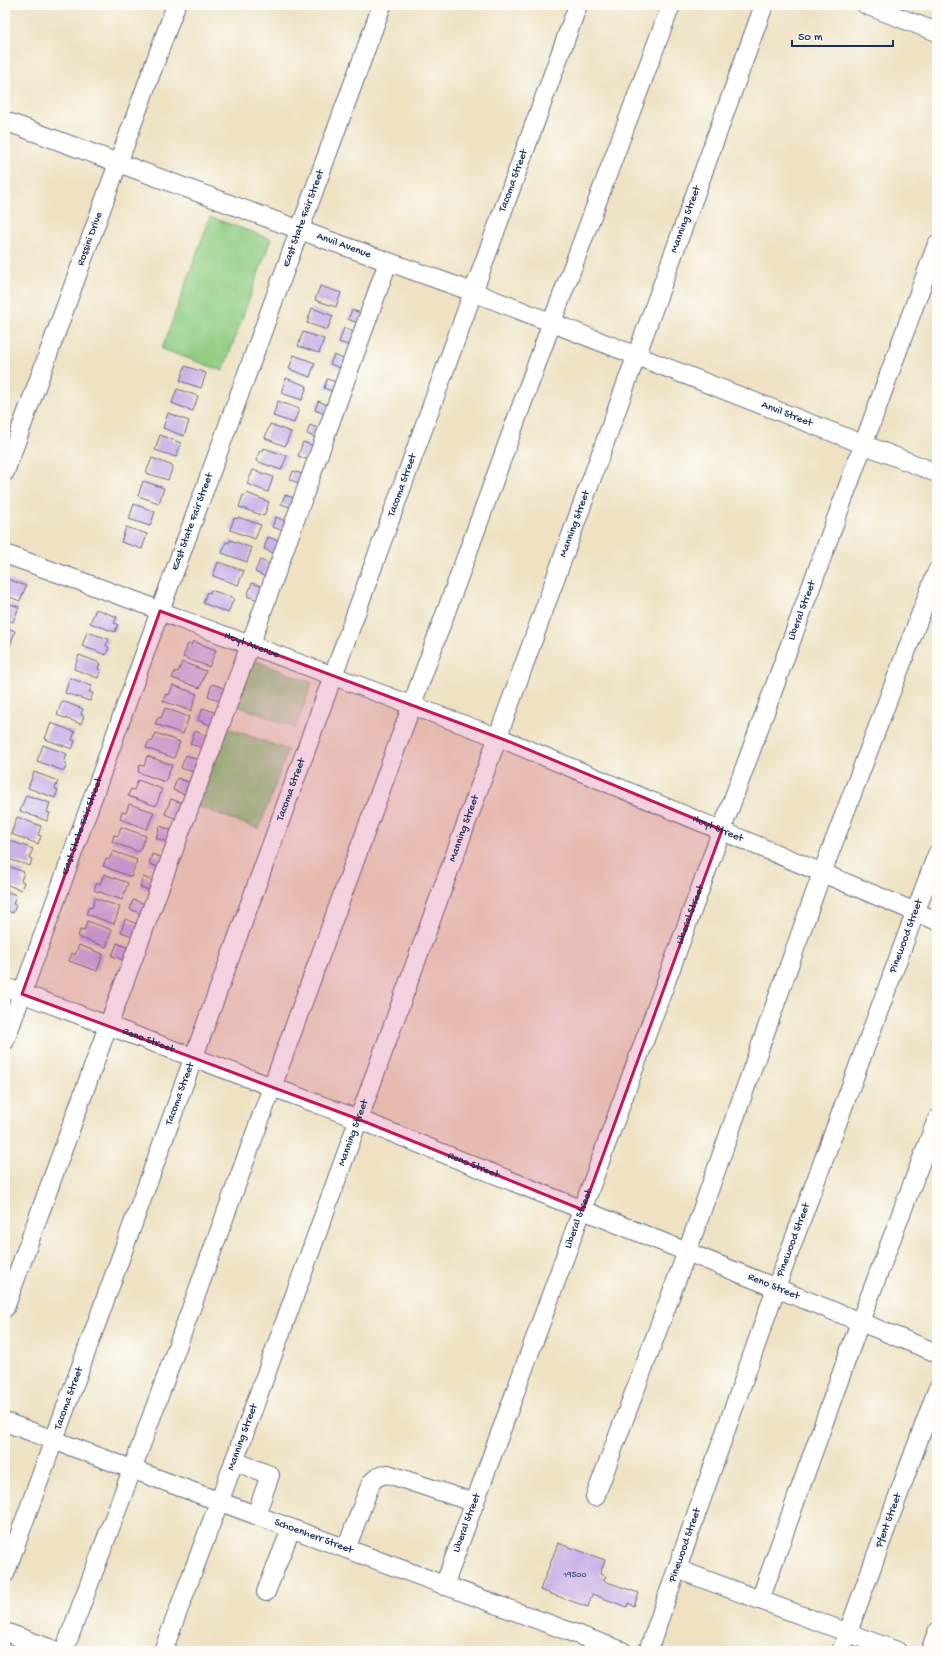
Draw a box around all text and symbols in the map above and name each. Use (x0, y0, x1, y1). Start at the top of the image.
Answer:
scale bar (792, 22, 893, 48)
text: 50 m (798, 31, 823, 45)
street label: Tacoma Street (496, 147, 531, 215)
street label: East State Fair Street (280, 167, 328, 269)
street label: Manning Street (668, 183, 704, 255)
street label: Rossini Drive (75, 210, 106, 268)
street label: Anvil Avenue (315, 231, 373, 261)
street label: Anvil Street (760, 399, 815, 430)
street label: Tacoma Street (385, 451, 420, 519)
street label: East State Fair Street (169, 470, 216, 572)
street label: Manning Street (558, 488, 593, 559)
street label: Liberal Street (786, 578, 819, 642)
street label: Hoyt Avenue (222, 630, 281, 661)
street label: Tacoma Street (274, 755, 309, 824)
street label: East State Fair Street (59, 775, 106, 877)
street label: Manning Street (447, 792, 483, 863)
street label: Hoyt Street (690, 813, 746, 846)
street label: Liberal Street (674, 882, 707, 946)
street label: Pinewood Street (887, 896, 926, 976)
street label: Reno Street (121, 1025, 177, 1056)
street label: Tacoma Street (163, 1060, 198, 1128)
street label: Manning Street (336, 1097, 372, 1168)
street label: Reno Street (446, 1150, 502, 1182)
street label: Liberal Street (562, 1186, 596, 1250)
street label: Pinewood Street (774, 1200, 813, 1280)
street label: Reno Street (746, 1271, 802, 1303)
street label: Tacoma Street (52, 1364, 87, 1432)
street label: Manning Street (225, 1401, 261, 1472)
street label: Liberal Street (451, 1490, 484, 1554)
street label: Pfent Street (873, 1490, 905, 1550)
street label: Pinewood Street (666, 1505, 704, 1585)
street label: Schoenherr Street (273, 1516, 356, 1557)
house number: 19500 (562, 1570, 587, 1581)

